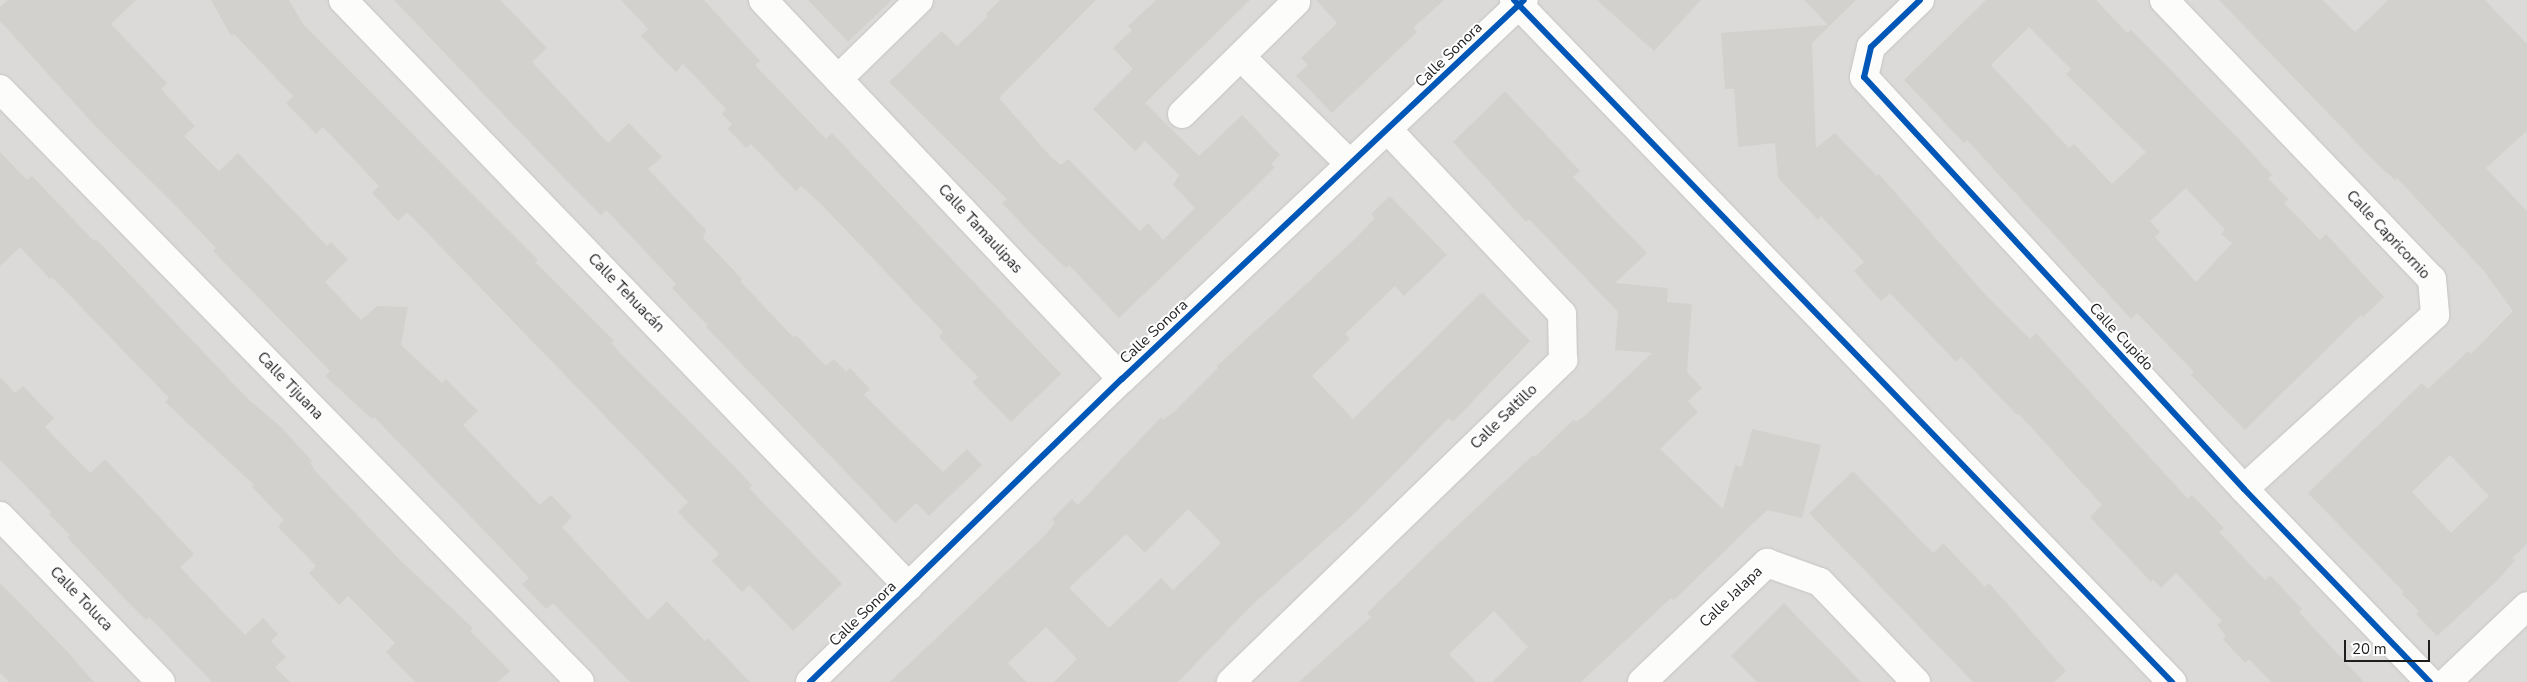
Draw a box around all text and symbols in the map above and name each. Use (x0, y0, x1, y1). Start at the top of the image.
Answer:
street label: Calle Sonora (1412, 19, 1486, 91)
street label: Calle Tamaulipas (934, 181, 1026, 277)
street label: Calle Capricornio (2342, 187, 2434, 283)
street label: Calle Tehuacán (584, 250, 668, 336)
street label: Calle Sonora (1116, 296, 1192, 368)
street label: Calle Cupido (2085, 299, 2157, 375)
street label: Calle Tijuana (253, 348, 327, 424)
street label: Calle Saltillo (1467, 381, 1541, 453)
street label: Calle Toluca (46, 563, 116, 635)
street label: Calle Jalapa (1696, 563, 1766, 631)
street label: Calle Sonora (826, 578, 900, 650)
scale bar (2347, 630, 2433, 662)
text: 20 m (2352, 639, 2387, 659)

